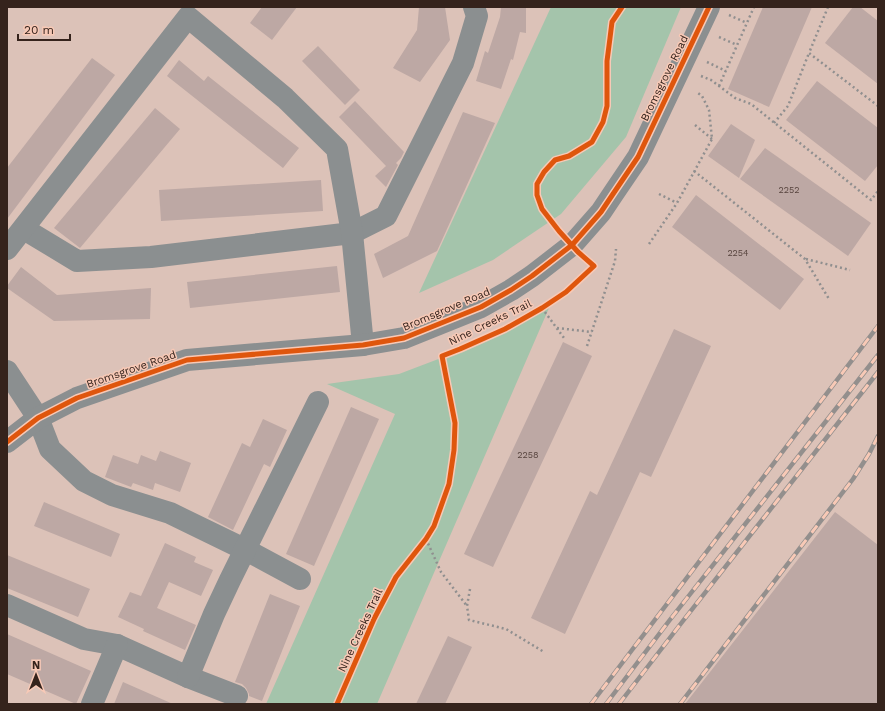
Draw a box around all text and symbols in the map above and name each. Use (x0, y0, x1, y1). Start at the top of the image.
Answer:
scale bar (18, 16, 70, 42)
text: 20 m (24, 23, 54, 37)
street label: Bromsgrove Road (638, 33, 691, 123)
house number: 2252 (779, 185, 799, 195)
house number: 2254 (727, 248, 749, 258)
street label: Bromsgrove Road (400, 285, 492, 334)
street label: Nine Creeks Trail (447, 296, 534, 348)
street label: Bromsgrove Road (85, 348, 178, 391)
house number: 2258 (517, 450, 539, 460)
street label: Nine Creeks Trail (335, 586, 386, 674)
north arrow (16, 655, 56, 695)
text: N (32, 659, 40, 672)

